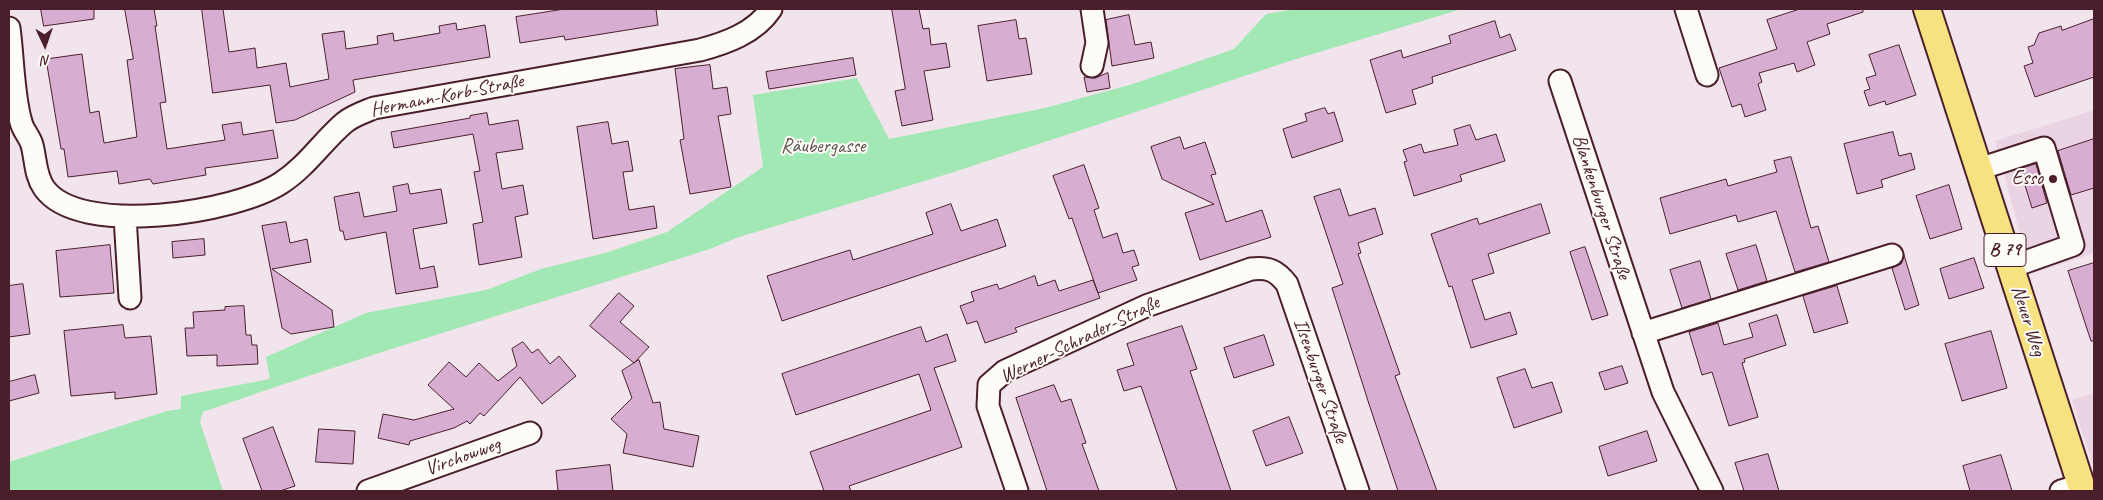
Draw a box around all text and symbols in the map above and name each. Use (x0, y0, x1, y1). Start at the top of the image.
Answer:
north arrow (20, 20, 70, 70)
text: N (41, 52, 51, 69)
street label: Hermann-Korb-Straße (368, 69, 526, 123)
street label: Blankenburger Straße (1566, 132, 1636, 282)
park label: Räubergasse (781, 135, 865, 159)
place label: Esso (2012, 167, 2043, 191)
marker: Esso (2047, 173, 2059, 185)
road number: B 79 (1984, 234, 2026, 266)
street label: Neuer Weg (2005, 283, 2051, 359)
street label: Werner-Schrader-Straße (996, 291, 1164, 389)
street label: Ilsenburger Straße (1287, 316, 1353, 446)
street label: Virchowweg (422, 432, 504, 482)

